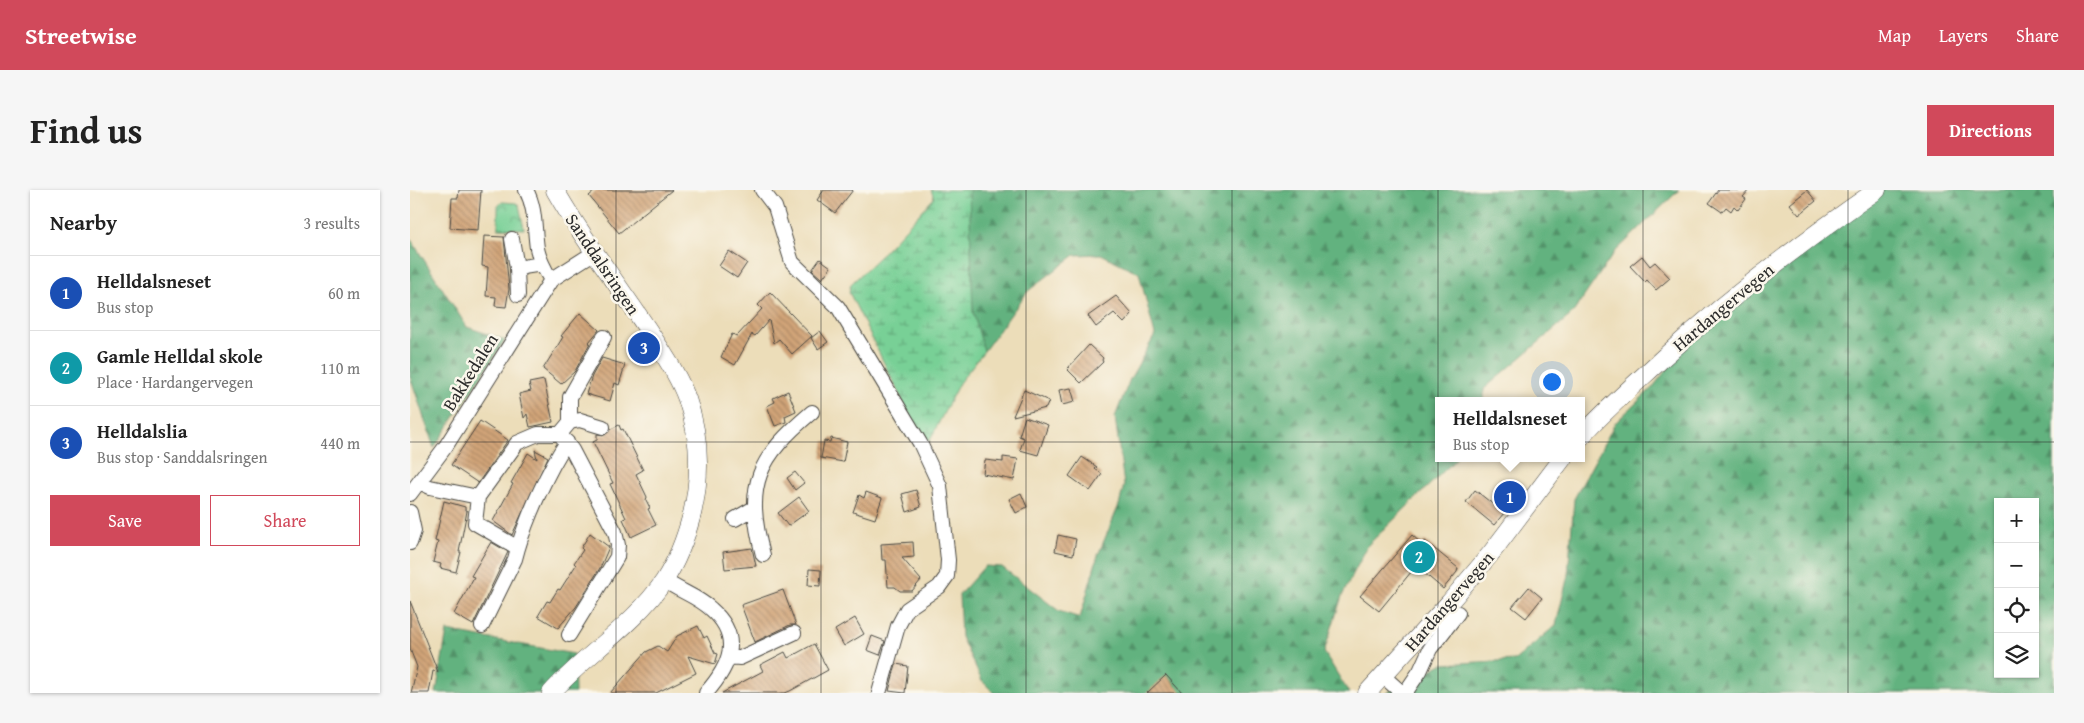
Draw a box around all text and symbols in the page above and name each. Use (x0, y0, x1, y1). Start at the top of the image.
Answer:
text: Streetwise (25, 18, 137, 53)
text: Map (1878, 22, 1911, 49)
text: Layers (1939, 22, 1988, 49)
text: Share (2016, 22, 2059, 49)
text: Find us (30, 105, 143, 156)
button: Directions (1927, 105, 2054, 156)
text: Nearby (50, 207, 117, 238)
street label: Sanddalsringen (559, 208, 647, 320)
text: 3 results (303, 211, 360, 235)
street label: Hardangervegen (1666, 256, 1780, 358)
text: Helldalsneset (97, 267, 211, 295)
text: 1 (62, 281, 70, 305)
text: 60 m (328, 281, 360, 305)
text: Bus stop (97, 295, 153, 319)
street label: Bakkedalen (436, 328, 504, 416)
pin: 3 (628, 329, 660, 367)
text: Gamle Helldal skole (97, 342, 263, 370)
text: 2 (62, 356, 70, 380)
text: 110 m (320, 356, 360, 380)
your location (1539, 369, 1565, 395)
text: Place · Hardangervegen (97, 370, 253, 394)
popup (1435, 397, 1585, 462)
text: Helldalsneset (1453, 404, 1567, 432)
text: Helldalslia (97, 417, 188, 445)
text: 3 (62, 431, 70, 455)
text: 440 m (320, 431, 360, 455)
text: Bus stop (1453, 432, 1509, 456)
text: Bus stop · Sanddalsringen (97, 445, 267, 469)
pin: 1 (1494, 478, 1526, 516)
button: Save (50, 495, 200, 546)
button: Share (210, 495, 360, 546)
map controls (1994, 498, 2039, 678)
button: + (1994, 498, 2039, 543)
pin: 2 (1403, 538, 1435, 576)
button: − (1994, 543, 2039, 588)
street label: Hardangervegen (1398, 545, 1500, 657)
button: locate (1994, 588, 2039, 633)
button: layers (1994, 633, 2039, 678)

